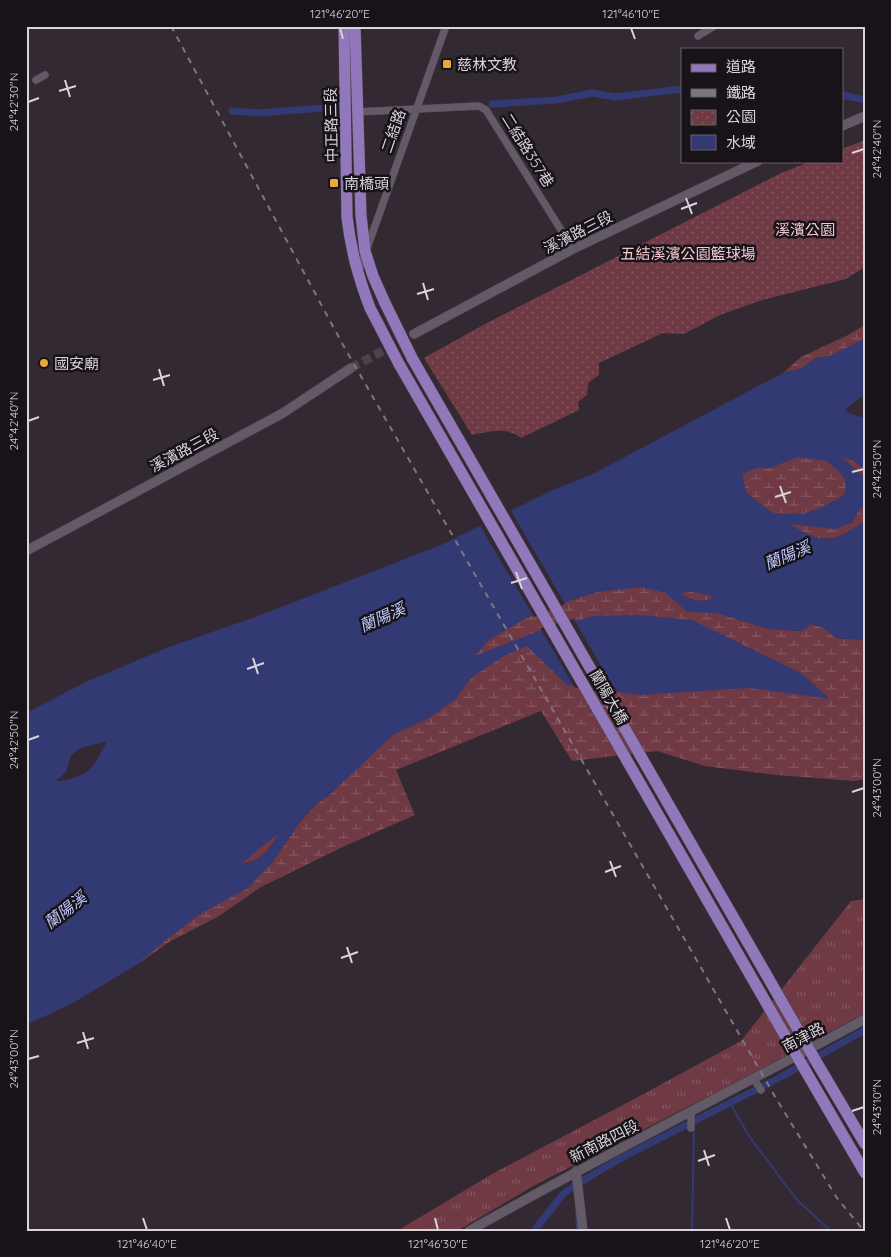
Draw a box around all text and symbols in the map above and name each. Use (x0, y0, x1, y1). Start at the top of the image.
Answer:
text: 121°46'20"E (310, 6, 370, 21)
text: 121°46'10"E (602, 6, 660, 21)
legend (681, 48, 844, 162)
place label: 慈林文教 (457, 55, 517, 74)
text: 道路 (726, 57, 756, 76)
marker: 慈林文教 (441, 58, 453, 70)
text: 24°42'30"N (6, 73, 21, 131)
text: 鐵路 (726, 83, 756, 102)
street label: 中正路三段 (321, 87, 341, 163)
street label: 二結路 (377, 107, 409, 155)
text: 公園 (726, 107, 756, 126)
street label: 二結路357巷 (498, 109, 558, 191)
text: 24°42'40"N (869, 120, 884, 178)
text: 水域 (726, 133, 756, 152)
place label: 南橋頭 (344, 174, 389, 193)
marker: 南橋頭 (328, 177, 340, 189)
street label: 溪濱路三段 (540, 207, 616, 257)
park label: 溪濱公園 (775, 220, 835, 239)
park label: 五結溪濱公園籃球場 (620, 244, 756, 263)
place label: 國安廟 (54, 354, 99, 373)
marker: 國安廟 (38, 357, 50, 369)
text: 24°42'40"N (6, 392, 21, 450)
street label: 溪濱路三段 (146, 424, 222, 476)
text: 24°42'50"N (869, 439, 884, 499)
water label: 蘭陽溪 (761, 536, 815, 574)
water label: 蘭陽溪 (356, 597, 410, 636)
street label: 蘭陽大橋 (586, 666, 632, 728)
text: 24°42'50"N (6, 710, 21, 770)
text: 24°43'00"N (869, 758, 884, 818)
water label: 蘭陽溪 (40, 886, 92, 933)
street label: 南津路 (779, 1018, 827, 1056)
text: 24°43'00"N (6, 1029, 21, 1089)
text: 24°43'10"N (869, 1079, 884, 1135)
street label: 新南路四段 (566, 1116, 642, 1166)
text: 121°46'40"E (117, 1236, 177, 1251)
text: 121°46'30"E (408, 1236, 468, 1251)
text: 121°46'20"E (700, 1236, 760, 1251)

